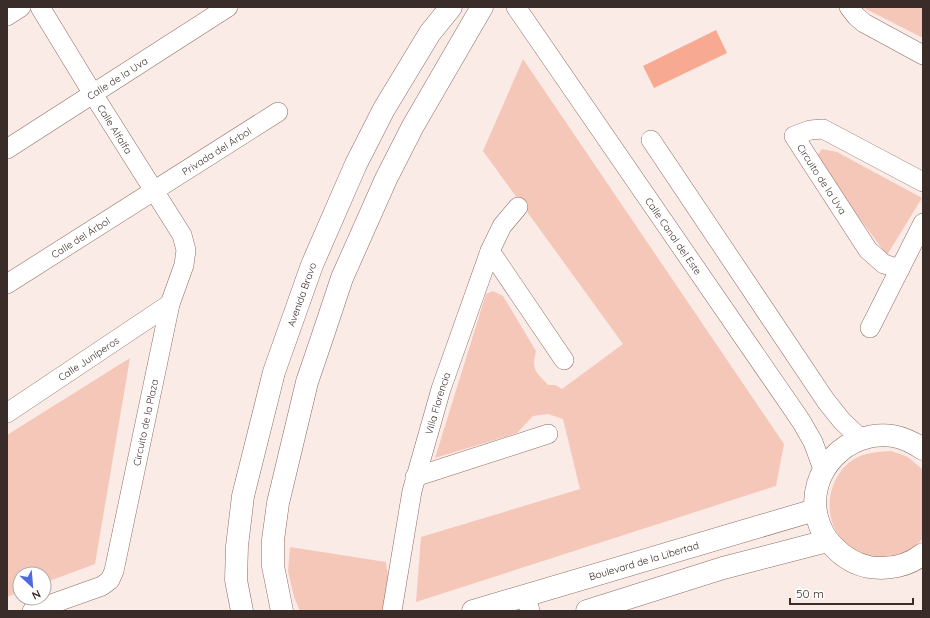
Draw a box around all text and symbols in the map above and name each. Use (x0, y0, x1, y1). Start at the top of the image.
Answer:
street label: Calle de la Uva (85, 54, 150, 103)
street label: Calle Alfalfa (94, 102, 135, 156)
street label: Privada del Árbol (180, 125, 254, 178)
street label: Circuito de la Uva (794, 142, 849, 217)
street label: Calle Canal del Este (642, 195, 705, 278)
street label: Calle del Árbol (49, 214, 113, 261)
street label: Avenida Bravo (285, 261, 319, 329)
street label: Calle Juníperos (56, 334, 122, 384)
street label: Villa Florencia (422, 370, 453, 436)
street label: Circuito de la Plaza (130, 378, 161, 467)
street label: Boulevard de la Libertad (587, 539, 700, 583)
north arrow (12, 566, 52, 606)
scale bar (790, 580, 913, 606)
text: 50 m (796, 586, 824, 601)
text: N (30, 587, 43, 603)

